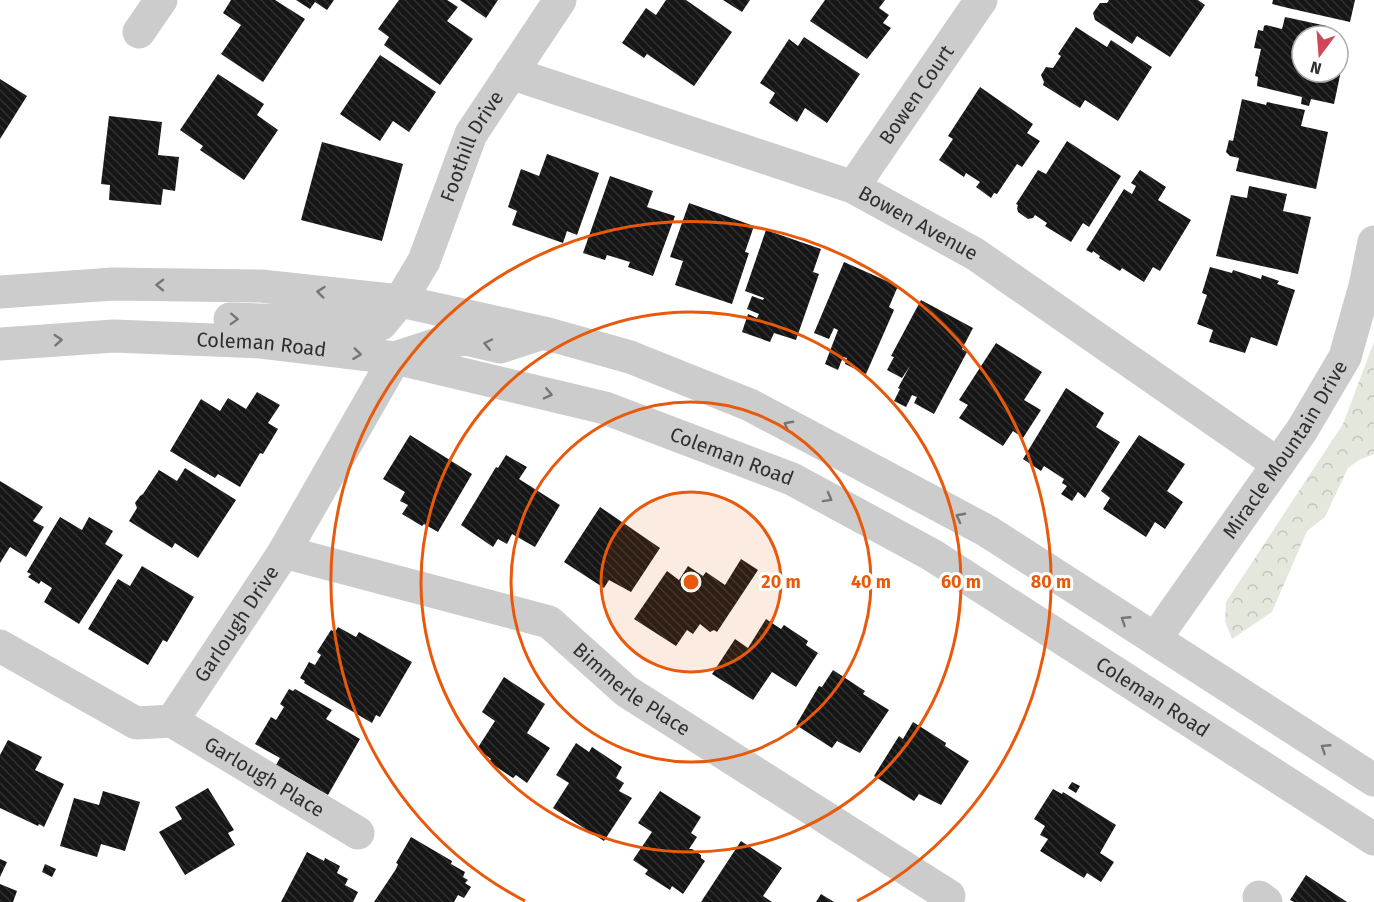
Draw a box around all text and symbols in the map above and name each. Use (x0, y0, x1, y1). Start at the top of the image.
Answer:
north arrow (1290, 24, 1350, 84)
street label: Bowen Court (874, 40, 959, 149)
text: N (1308, 57, 1324, 79)
street label: Foothill Drive (435, 86, 508, 205)
street label: Bowen Avenue (854, 180, 982, 265)
one-way arrow (156, 279, 165, 291)
one-way arrow (316, 287, 325, 299)
one-way arrow (230, 313, 239, 326)
street label: Coleman Road (196, 327, 328, 362)
one-way arrow (54, 333, 63, 346)
one-way arrow (483, 338, 493, 351)
one-way arrow (353, 347, 362, 360)
street label: Miracle Mountain Drive (1217, 356, 1352, 543)
one-way arrow (543, 387, 553, 400)
one-way arrow (783, 421, 794, 433)
street label: Coleman Road (667, 422, 797, 491)
one-way arrow (822, 491, 833, 502)
one-way arrow (956, 513, 966, 524)
street label: Garlough Drive (189, 561, 284, 687)
text: 20 m (761, 571, 801, 593)
text: 40 m (851, 571, 891, 593)
text: 60 m (941, 571, 981, 593)
text: 80 m (1031, 571, 1071, 593)
centre of rings (681, 572, 701, 592)
one-way arrow (1121, 617, 1132, 628)
street label: Bimmerle Place (568, 637, 695, 741)
street label: Coleman Road (1091, 652, 1214, 742)
street label: Garlough Place (200, 731, 329, 822)
one-way arrow (1321, 744, 1331, 756)

